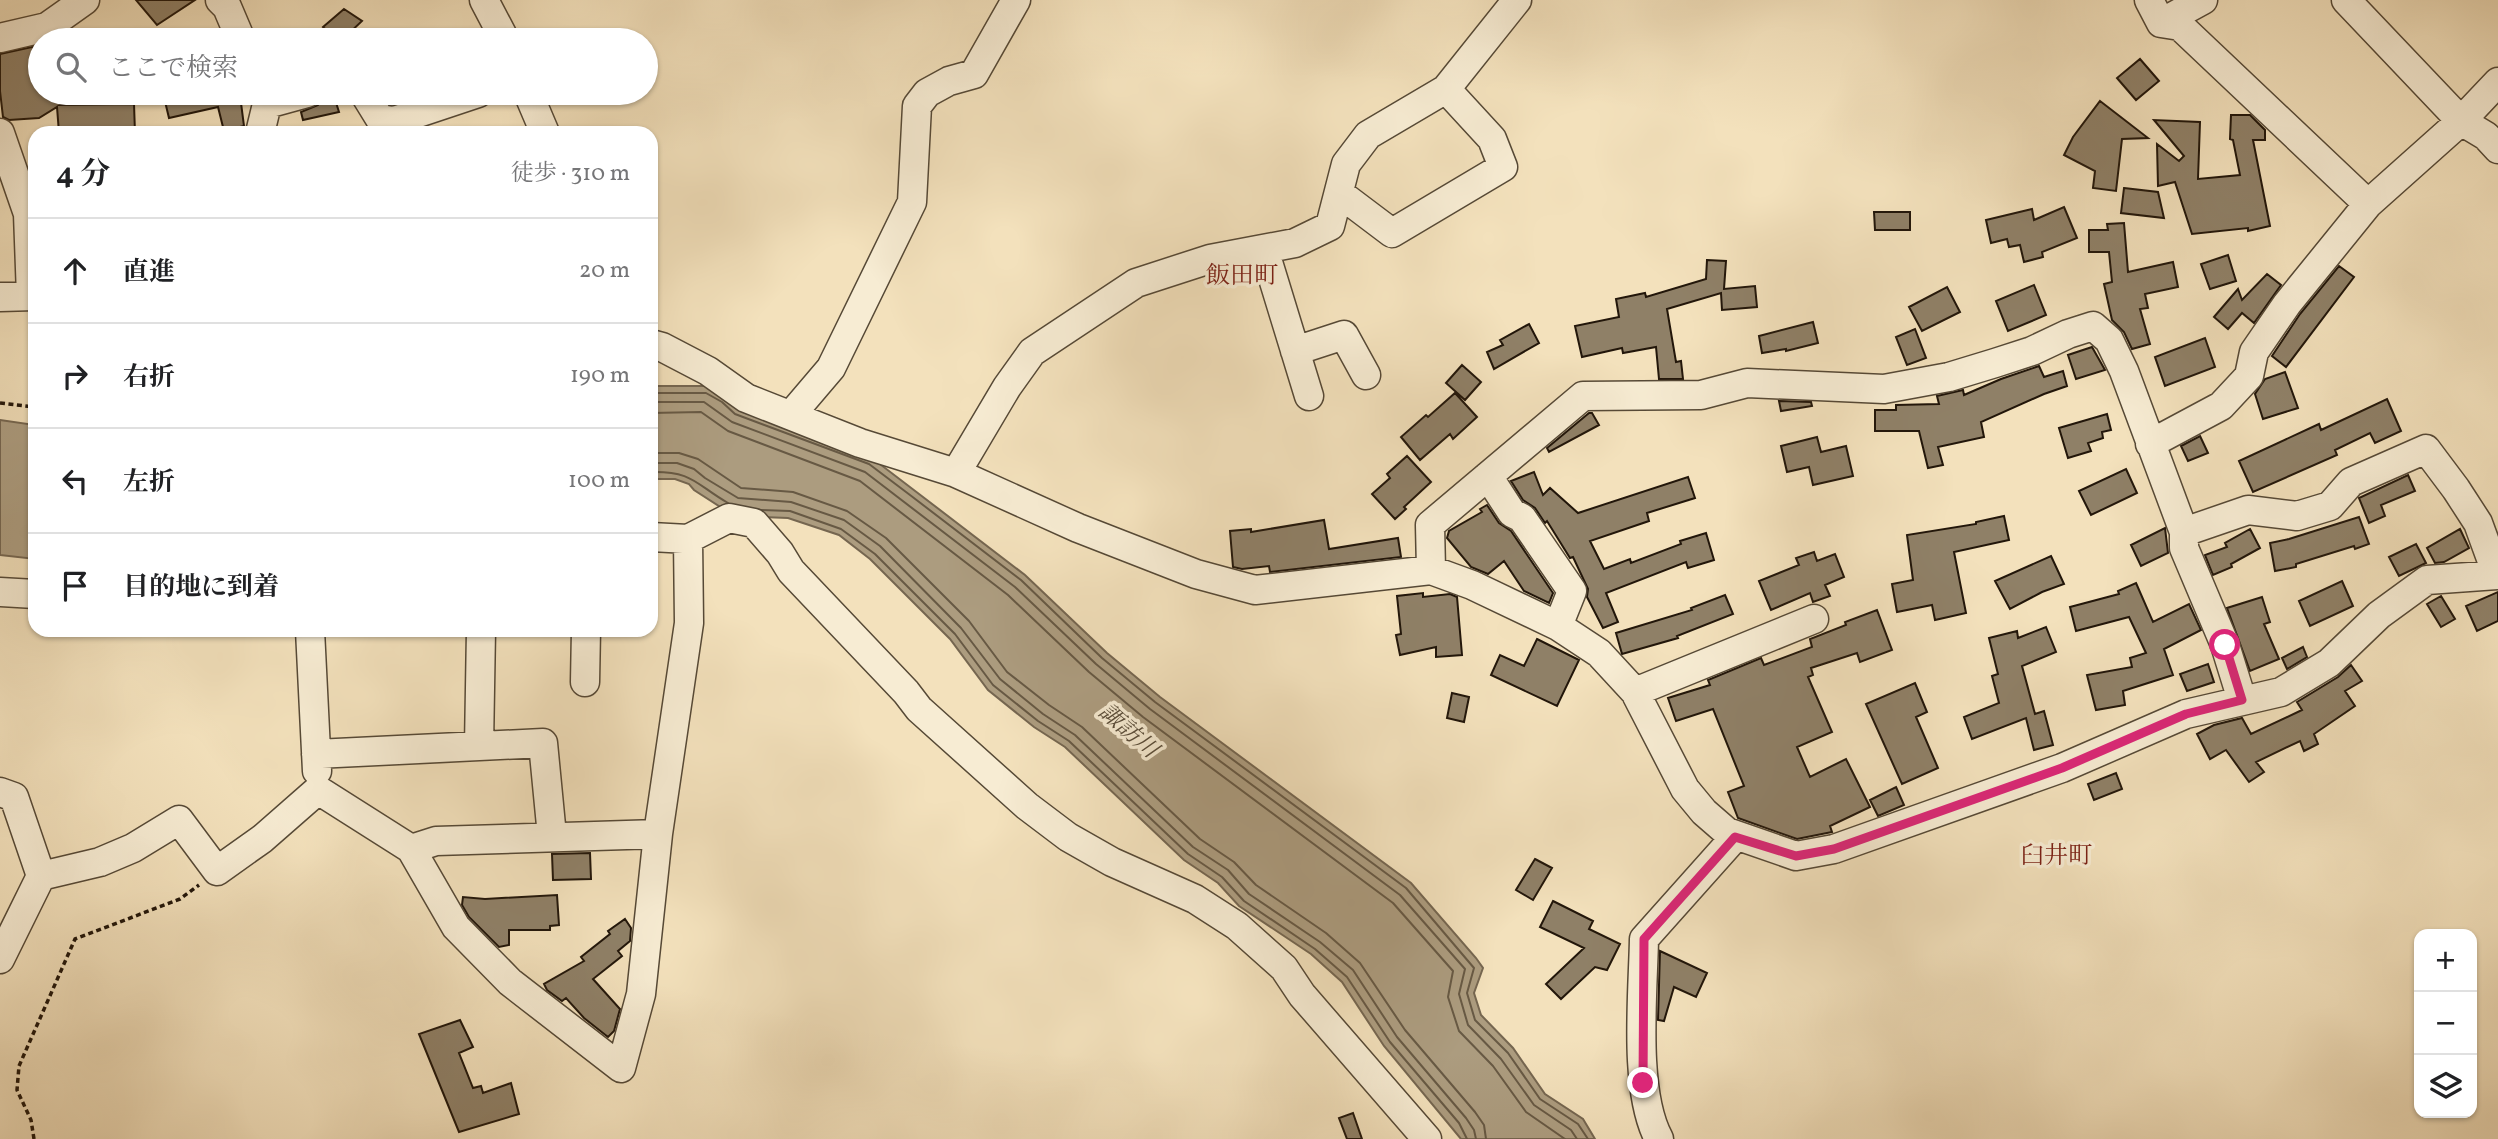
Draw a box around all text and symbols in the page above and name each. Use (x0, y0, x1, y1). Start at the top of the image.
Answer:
search box (28, 28, 658, 105)
icon: search (52, 48, 90, 86)
text: ここで検索 (108, 51, 238, 87)
text: 4 分 (56, 154, 110, 196)
text: 徒歩 · 310 m (511, 158, 630, 190)
icon: ahead (56, 252, 94, 290)
text: 直進 (123, 255, 175, 291)
text: 20 m (579, 255, 630, 287)
district label: 飯田町 (1206, 260, 1278, 294)
icon: right (56, 357, 94, 395)
text: 右折 (123, 360, 175, 396)
text: 190 m (570, 360, 630, 392)
icon: left (56, 462, 94, 500)
text: 左折 (123, 465, 175, 501)
text: 100 m (568, 465, 630, 497)
icon: arrive (56, 567, 94, 605)
text: 目的地に到着 (123, 570, 279, 606)
route start (2209, 629, 2240, 660)
water label: 諏訪川 (1091, 697, 1166, 768)
district label: 臼井町 (2020, 840, 2092, 874)
map controls (2414, 929, 2477, 1118)
button: + (2414, 929, 2477, 992)
button: − (2414, 992, 2477, 1055)
button: layers (2414, 1055, 2477, 1118)
route end (1627, 1067, 1658, 1098)

